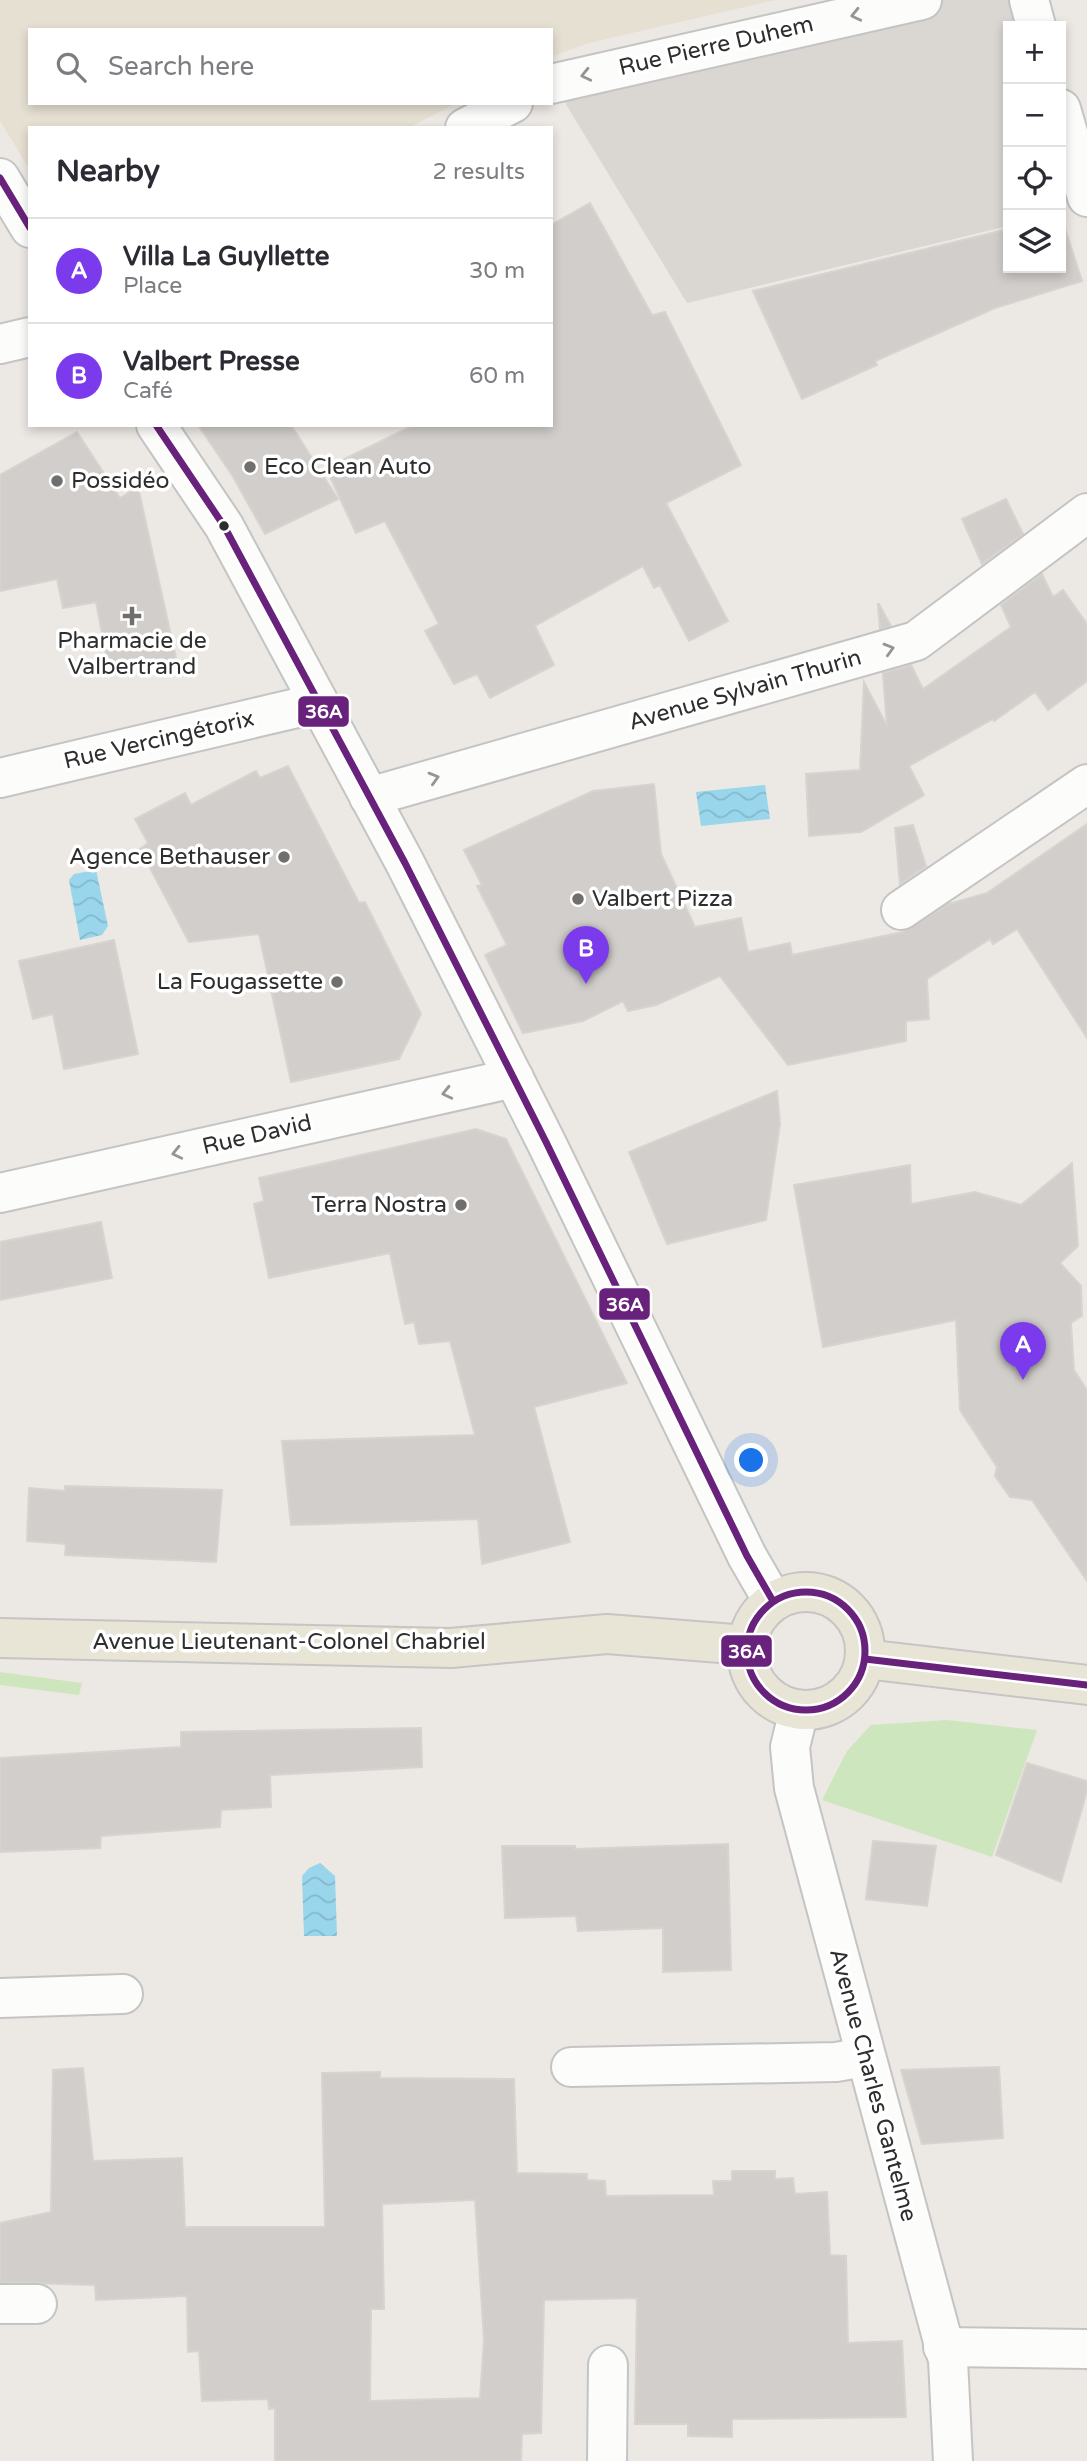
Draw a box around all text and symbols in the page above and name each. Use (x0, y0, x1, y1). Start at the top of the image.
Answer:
one-way arrow (850, 7, 862, 21)
street label: Rue Pierre Duhem (616, 10, 816, 82)
map controls (1003, 21, 1066, 273)
button: + (1003, 21, 1066, 84)
search box (28, 28, 553, 105)
icon: search (52, 48, 90, 86)
text: Search here (108, 51, 254, 82)
one-way arrow (580, 67, 592, 82)
button: − (1003, 84, 1066, 147)
button: locate (1003, 147, 1066, 210)
text: Nearby (56, 153, 160, 190)
text: 2 results (432, 158, 525, 186)
button: layers (1003, 210, 1066, 273)
text: Villa La Guyllette (123, 241, 329, 272)
text: A (70, 257, 88, 285)
text: 30 m (469, 257, 525, 285)
text: Place (123, 272, 182, 300)
text: Valbert Presse (123, 346, 300, 377)
text: B (71, 362, 87, 390)
text: 60 m (469, 362, 525, 390)
text: Café (123, 377, 173, 405)
place label: Eco Clean Auto (264, 453, 432, 481)
marker: Eco Clean Auto (242, 459, 258, 475)
place label: Possidéo (71, 467, 169, 495)
marker: Possidéo (49, 473, 65, 489)
unlabelled marker (217, 519, 231, 533)
marker: Pharmacie de Valbertrand (124, 608, 140, 624)
place label: Pharmacie de Valbertrand (57, 627, 207, 681)
one-way arrow (882, 642, 894, 657)
street label: Avenue Sylvain Thurin (625, 643, 865, 737)
line badge: 36A (297, 695, 350, 728)
text: 36A (305, 701, 343, 723)
street label: Rue Vercingétorix (61, 704, 257, 776)
one-way arrow (428, 772, 440, 787)
place label: Agence Bethauser (69, 843, 270, 871)
marker: Agence Bethauser (276, 849, 292, 865)
place label: Valbert Pizza (592, 885, 733, 913)
marker: Valbert Pizza (570, 891, 586, 907)
pin: B (563, 926, 609, 984)
place label: La Fougassette (157, 968, 323, 996)
marker: La Fougassette (329, 974, 345, 990)
one-way arrow (441, 1085, 453, 1099)
street label: Rue David (199, 1109, 315, 1161)
one-way arrow (171, 1145, 183, 1159)
place label: Terra Nostra (311, 1191, 447, 1219)
marker: Terra Nostra (453, 1197, 469, 1213)
line badge: 36A (598, 1287, 651, 1321)
text: 36A (606, 1294, 644, 1316)
pin: A (1000, 1322, 1046, 1380)
your location (734, 1443, 768, 1477)
street label: Avenue Lieutenant-Colonel Chabriel (92, 1628, 486, 1656)
line badge: 36A (720, 1634, 773, 1668)
text: 36A (728, 1641, 766, 1663)
street label: Avenue Charles Gantelme (823, 1945, 923, 2225)

